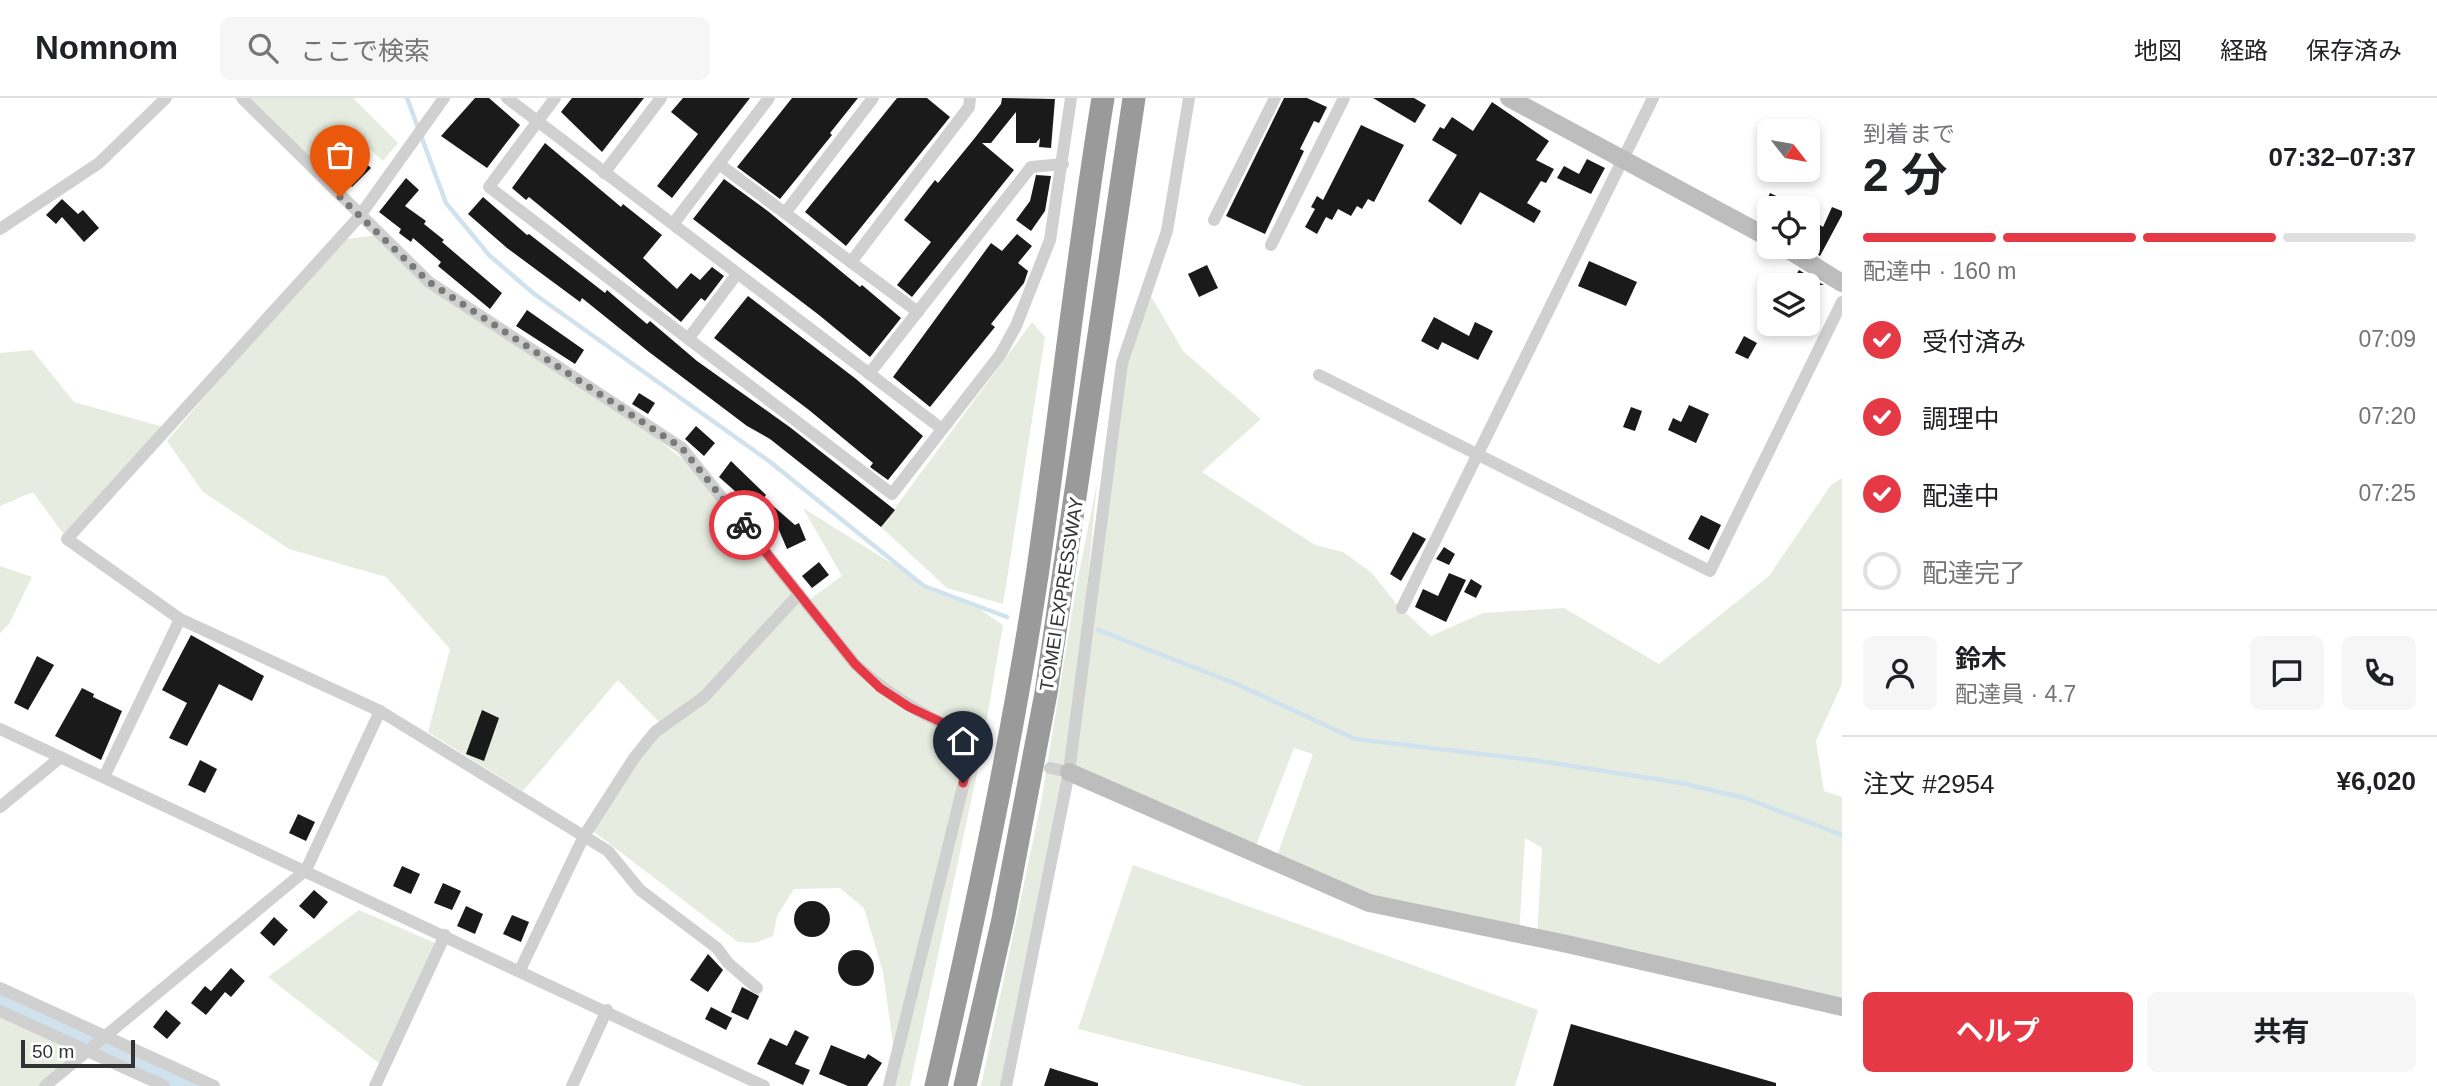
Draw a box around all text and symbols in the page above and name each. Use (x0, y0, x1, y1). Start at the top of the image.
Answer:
search box (220, 17, 710, 80)
text: Nomnom (35, 29, 178, 66)
icon: search (244, 29, 282, 67)
text: ここで検索 (300, 36, 430, 66)
text: 地図 (2134, 37, 2182, 64)
text: 経路 (2220, 37, 2268, 64)
text: 保存済み (2306, 37, 2402, 64)
north arrow (1757, 119, 1820, 182)
map controls (1757, 119, 1820, 336)
text: 到着まで (1863, 121, 1955, 147)
pin (310, 125, 370, 197)
icon: bag (321, 136, 359, 174)
text: 07:32–07:37 (2269, 142, 2416, 172)
text: 2 分 (1863, 149, 1947, 201)
button: locate (1757, 196, 1820, 259)
text: 配達中 · 160 m (1863, 258, 2016, 284)
button: layers (1757, 273, 1820, 336)
icon: check (1863, 321, 1901, 359)
text: 07:09 (2358, 326, 2416, 352)
text: 受付済み (1922, 327, 2026, 357)
icon: check (1863, 398, 1901, 436)
text: 07:20 (2358, 403, 2416, 429)
text: 調理中 (1922, 404, 2000, 434)
icon: check (1863, 475, 1901, 513)
text: 07:25 (2358, 480, 2416, 506)
text: 配達中 (1922, 481, 2000, 511)
courier (709, 490, 779, 560)
street label: TOMEI EXPRESSWAY (1036, 495, 1087, 693)
icon: bike (725, 506, 763, 544)
text: 配達完了 (1922, 558, 2026, 588)
button: person (1863, 636, 1937, 710)
button: chat (2250, 636, 2324, 710)
button: phone (2342, 636, 2416, 710)
text: 鈴木 (1955, 644, 2007, 674)
text: 配達員 · 4.7 (1955, 681, 2076, 707)
pin (933, 711, 993, 783)
icon: home (944, 722, 982, 760)
text: ¥6,020 (2336, 766, 2416, 796)
text: 注文 #2954 (1863, 769, 1995, 799)
button: ヘルプ (1863, 992, 2133, 1072)
button: 共有 (2147, 992, 2416, 1072)
scale bar (21, 1037, 135, 1069)
text: 50 m (32, 1041, 74, 1062)

